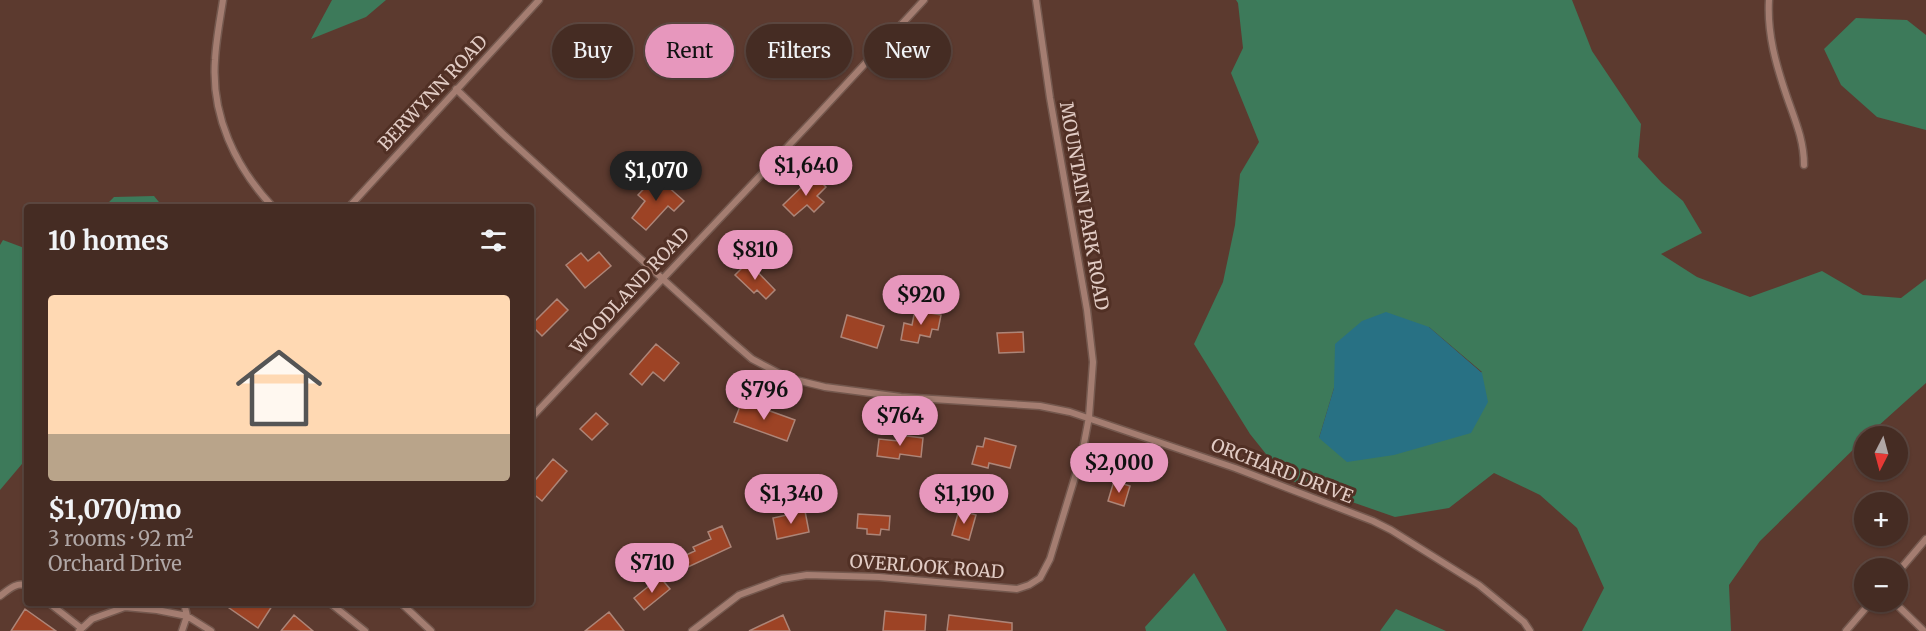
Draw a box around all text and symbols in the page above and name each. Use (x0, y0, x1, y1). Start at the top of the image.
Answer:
chip: Buy (552, 24, 633, 78)
chip: Rent (645, 24, 734, 78)
chip: Filters (746, 24, 852, 78)
chip: New (864, 24, 951, 78)
street label: BERWYNN ROAD (373, 30, 492, 155)
street label: MOUNTAIN PARK ROAD (1055, 100, 1114, 312)
pin: $1,640 (757, 146, 855, 197)
pin: $1,070 (607, 151, 705, 202)
text: $1,640 (773, 153, 839, 178)
text: $1,070 (624, 158, 688, 183)
street label: WOODLAND ROAD (564, 223, 694, 359)
text: 10 homes (48, 224, 169, 257)
icon: filters (477, 224, 510, 257)
pin: $810 (719, 230, 791, 281)
text: $810 (732, 237, 778, 262)
pin: $920 (885, 275, 957, 326)
text: $920 (897, 282, 945, 307)
icon: home (225, 334, 333, 442)
pin: $796 (728, 370, 800, 421)
text: $796 (740, 377, 788, 402)
pin: $764 (864, 396, 936, 447)
text: $764 (876, 403, 924, 428)
north arrow (1854, 426, 1908, 480)
map controls (1854, 426, 1908, 612)
street label: ORCHARD DRIVE (1208, 433, 1357, 508)
pin: $2,000 (1070, 443, 1168, 494)
text: $2,000 (1084, 450, 1154, 475)
pin: $1,340 (742, 474, 840, 525)
pin: $1,190 (915, 474, 1013, 525)
text: $1,340 (759, 481, 823, 506)
text: $1,190 (933, 481, 995, 506)
button: + (1854, 492, 1908, 546)
text: $1,070/mo (48, 493, 181, 526)
text: 3 rooms · 92 m² (48, 526, 194, 551)
pin: $710 (616, 543, 688, 594)
text: $710 (629, 550, 675, 575)
street label: OVERLOOK ROAD (849, 550, 1005, 583)
text: Orchard Drive (48, 551, 182, 576)
button: − (1854, 558, 1908, 612)

